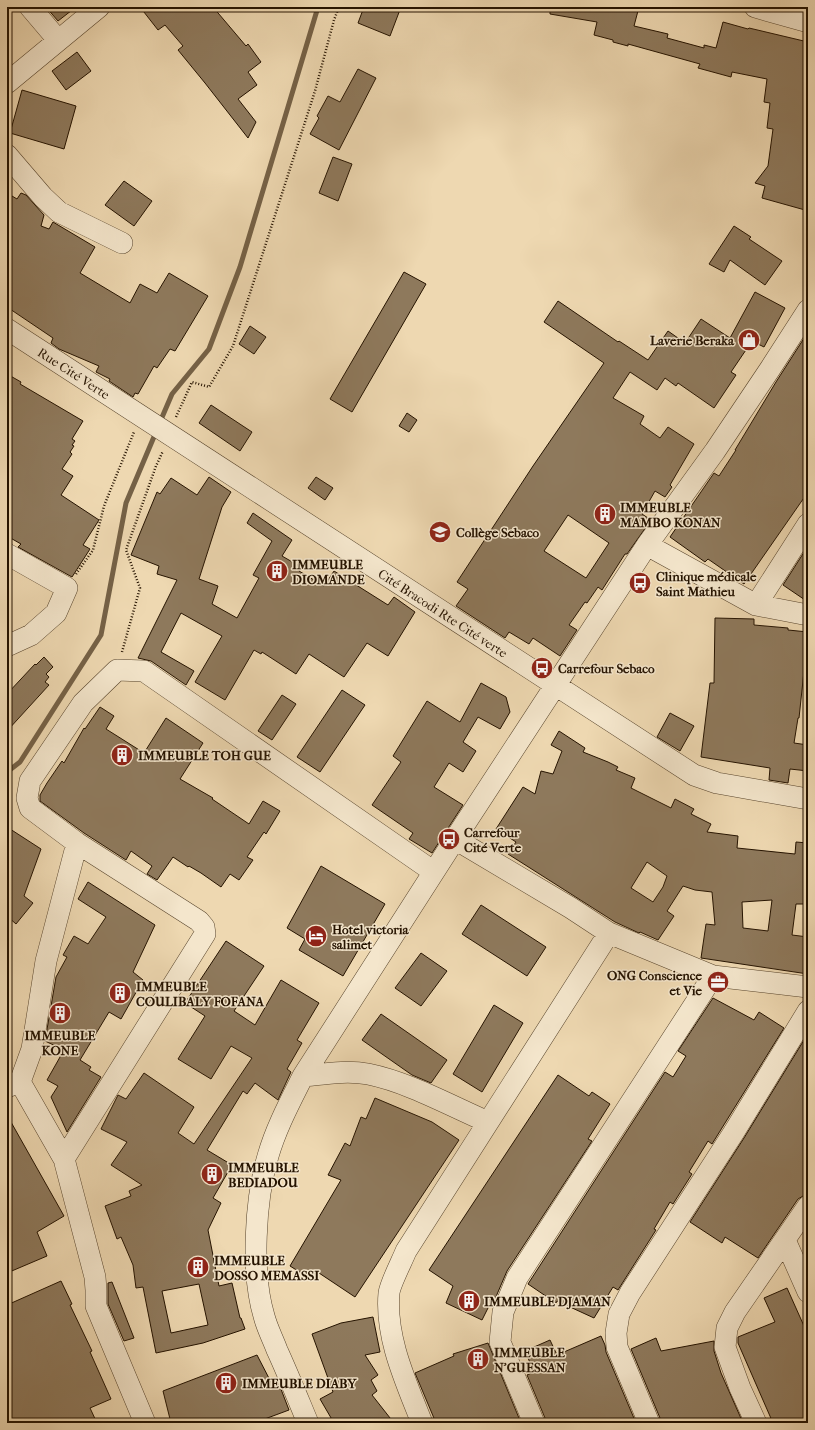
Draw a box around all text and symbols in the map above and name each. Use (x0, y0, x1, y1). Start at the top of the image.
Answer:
shop icon: Laverie Beraka (736, 327, 762, 353)
place label: Laverie Beraka (650, 333, 735, 348)
street label: Rue Cité Verte (35, 345, 113, 403)
place label: IMMEUBLE MAMBO KONAN (619, 500, 721, 530)
building icon: IMMEUBLE MAMBO KONAN (592, 501, 618, 527)
school or university icon: Collège Sebaco (427, 519, 453, 545)
place label: Collège Sebaco (456, 525, 540, 541)
place label: IMMEUBLE DIOMANDE (292, 557, 365, 587)
building icon: IMMEUBLE DIOMANDE (264, 558, 290, 584)
street label: Cité Bracodi Rte Cité verte (375, 566, 511, 661)
place label: Clinique médicale Saint Mathieu (656, 569, 757, 599)
bus stop icon: Clinique médicale Saint Mathieu (627, 570, 653, 596)
bus stop icon: Carrefour Sebaco (529, 655, 555, 681)
place label: Carrefour Sebaco (558, 661, 655, 676)
building icon: IMMEUBLE TOH GUE (109, 742, 135, 768)
place label: IMMEUBLE TOH GUE (138, 748, 271, 763)
place label: Carrefour Cité Verte (464, 825, 522, 855)
bus stop icon: Carrefour Cité Verte (436, 826, 462, 852)
place label: Hotel victoria salimet (332, 922, 410, 952)
hotel icon: Hotel victoria salimet (303, 923, 329, 949)
place label: ONG Conscience et Vie (607, 968, 703, 998)
office icon: ONG Conscience et Vie (705, 969, 731, 995)
place label: IMMEUBLE COULIBALY FOFANA (136, 979, 265, 1009)
building icon: IMMEUBLE COULIBALY FOFANA (107, 980, 133, 1006)
building icon: IMMEUBLE KONE (47, 1000, 73, 1026)
place label: IMMEUBLE KONE (24, 1028, 96, 1058)
place label: IMMEUBLE BEDIADOU (228, 1160, 299, 1190)
building icon: IMMEUBLE BEDIADOU (199, 1161, 225, 1187)
place label: IMMEUBLE DOSSO MEMASSI (214, 1253, 320, 1283)
building icon: IMMEUBLE DOSSO MEMASSI (185, 1254, 211, 1280)
building icon: IMMEUBLE DJAMAN (456, 1288, 482, 1314)
place label: IMMEUBLE DJAMAN (484, 1294, 611, 1310)
place label: IMMEUBLE N'GUESSAN (494, 1345, 566, 1375)
building icon: IMMEUBLE N'GUESSAN (465, 1346, 491, 1372)
building icon: IMMEUBLE DIABY (213, 1370, 239, 1396)
place label: IMMEUBLE DIABY (242, 1376, 357, 1391)

